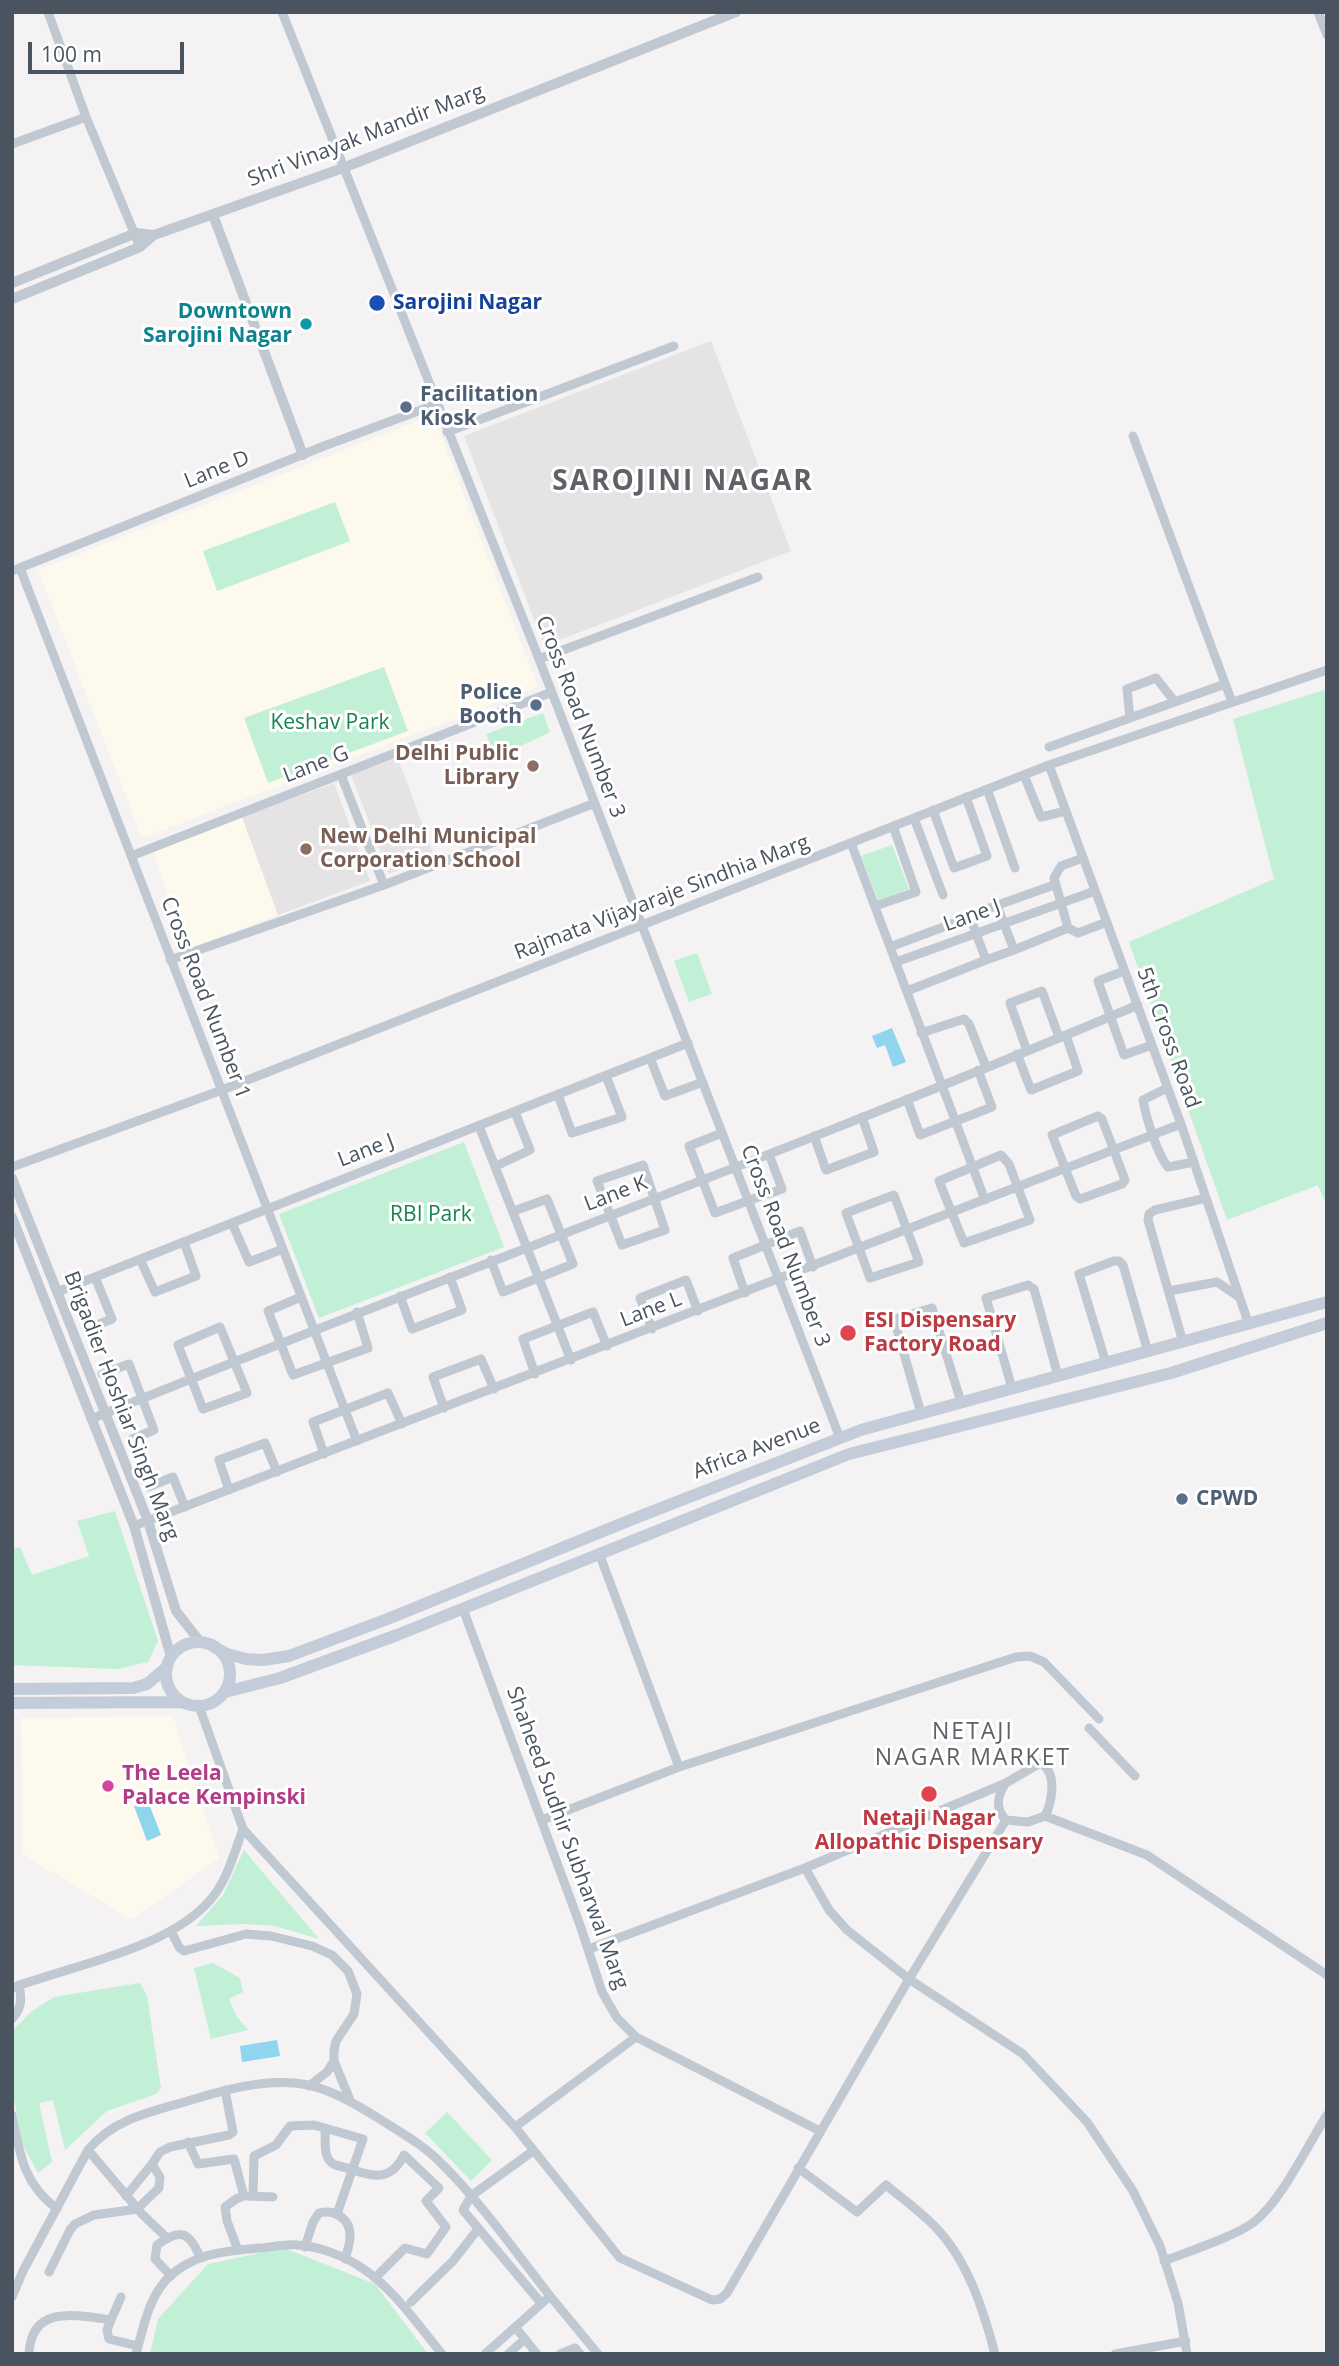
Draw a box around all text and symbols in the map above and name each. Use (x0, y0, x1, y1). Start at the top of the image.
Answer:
scale bar (32, 28, 187, 72)
text: 100 m (41, 40, 102, 68)
street label: Shri Vinayak Mandir Marg (244, 79, 488, 193)
place label: Sarojini Nagar (393, 290, 542, 316)
marker: Sarojini Nagar (367, 293, 387, 313)
place label: Downtown Sarojini Nagar (143, 299, 292, 349)
marker: Downtown Sarojini Nagar (298, 316, 314, 332)
place label: Facilitation Kiosk (420, 382, 538, 432)
marker: Facilitation Kiosk (398, 399, 414, 415)
street label: Lane D (181, 446, 253, 494)
district label: SAROJINI NAGAR (554, 465, 812, 499)
street label: Cross Road Number 3 (530, 612, 630, 822)
place label: Police Booth (459, 680, 522, 730)
marker: Police Booth (528, 697, 544, 713)
park label: Keshav Park (270, 710, 390, 736)
street label: Lane G (280, 741, 352, 789)
place label: Delhi Public Library (395, 741, 519, 791)
marker: Delhi Public Library (525, 758, 541, 774)
place label: New Delhi Municipal Corporation School (320, 824, 536, 874)
street label: Rajmata Vijayaraje Sindhia Marg (511, 830, 813, 966)
marker: New Delhi Municipal Corporation School (298, 841, 314, 857)
street label: Cross Road Number 1 (155, 893, 255, 1103)
street label: Lane J (940, 894, 1004, 938)
street label: 5th Cross Road (1131, 964, 1205, 1112)
street label: Lane J (334, 1129, 398, 1173)
street label: Cross Road Number 3 (735, 1141, 835, 1351)
street label: Lane K (581, 1170, 651, 1218)
park label: RBI Park (390, 1202, 472, 1228)
street label: Brigadier Hoshiar Singh Marg (58, 1268, 184, 1544)
street label: Lane L (617, 1287, 685, 1333)
place label: ESI Dispensary Factory Road (864, 1308, 1016, 1358)
marker: ESI Dispensary Factory Road (838, 1323, 858, 1343)
street label: Africa Avenue (690, 1413, 824, 1485)
place label: CPWD (1196, 1486, 1258, 1512)
marker: CPWD (1174, 1491, 1190, 1507)
street label: Shaheed Sudhir Subharwal Marg (500, 1683, 634, 1993)
district label: NETAJI NAGAR MARKET (876, 1718, 1070, 1772)
place label: The Leela Palace Kempinski (122, 1761, 306, 1811)
marker: The Leela Palace Kempinski (100, 1778, 116, 1794)
marker: Netaji Nagar Allopathic Dispensary (919, 1784, 939, 1804)
place label: Netaji Nagar Allopathic Dispensary (815, 1806, 1043, 1856)

